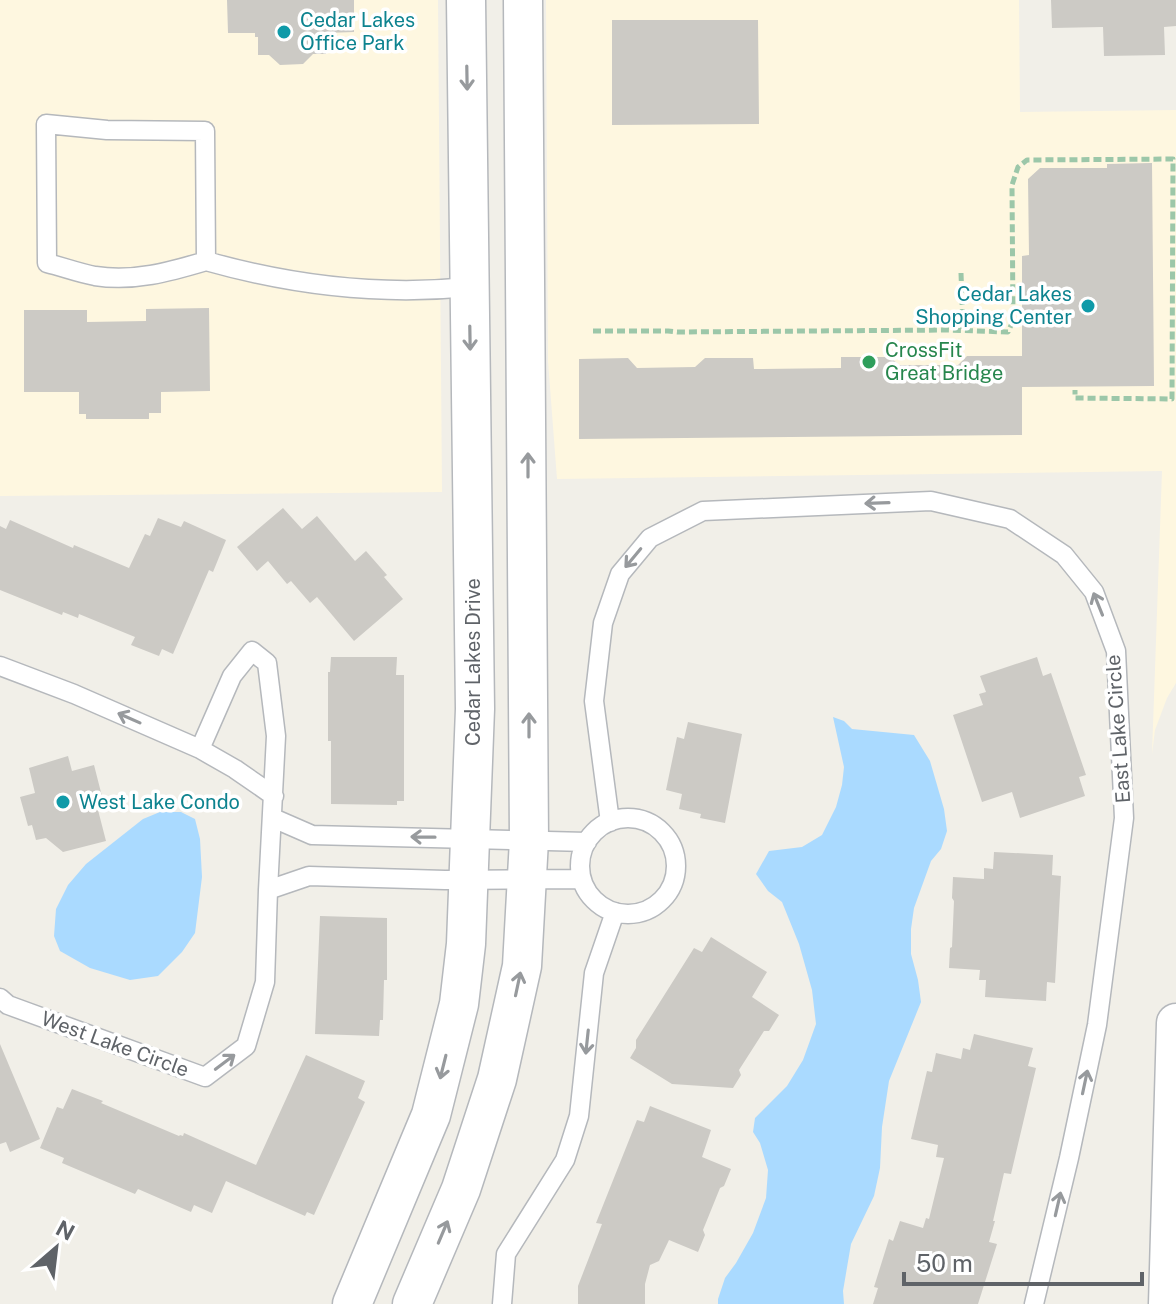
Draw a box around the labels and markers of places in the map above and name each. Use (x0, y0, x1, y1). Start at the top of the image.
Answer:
place label: Cedar Lakes Office Park (300, 8, 415, 55)
marker: Cedar Lakes Office Park (275, 23, 293, 41)
place label: Cedar Lakes Shopping Center (915, 282, 1072, 329)
marker: Cedar Lakes Shopping Center (1079, 297, 1097, 315)
place label: CrossFit Great Bridge (885, 338, 1003, 385)
marker: CrossFit Great Bridge (860, 353, 878, 371)
place label: West Lake Condo (79, 790, 240, 814)
marker: West Lake Condo (54, 793, 72, 811)

